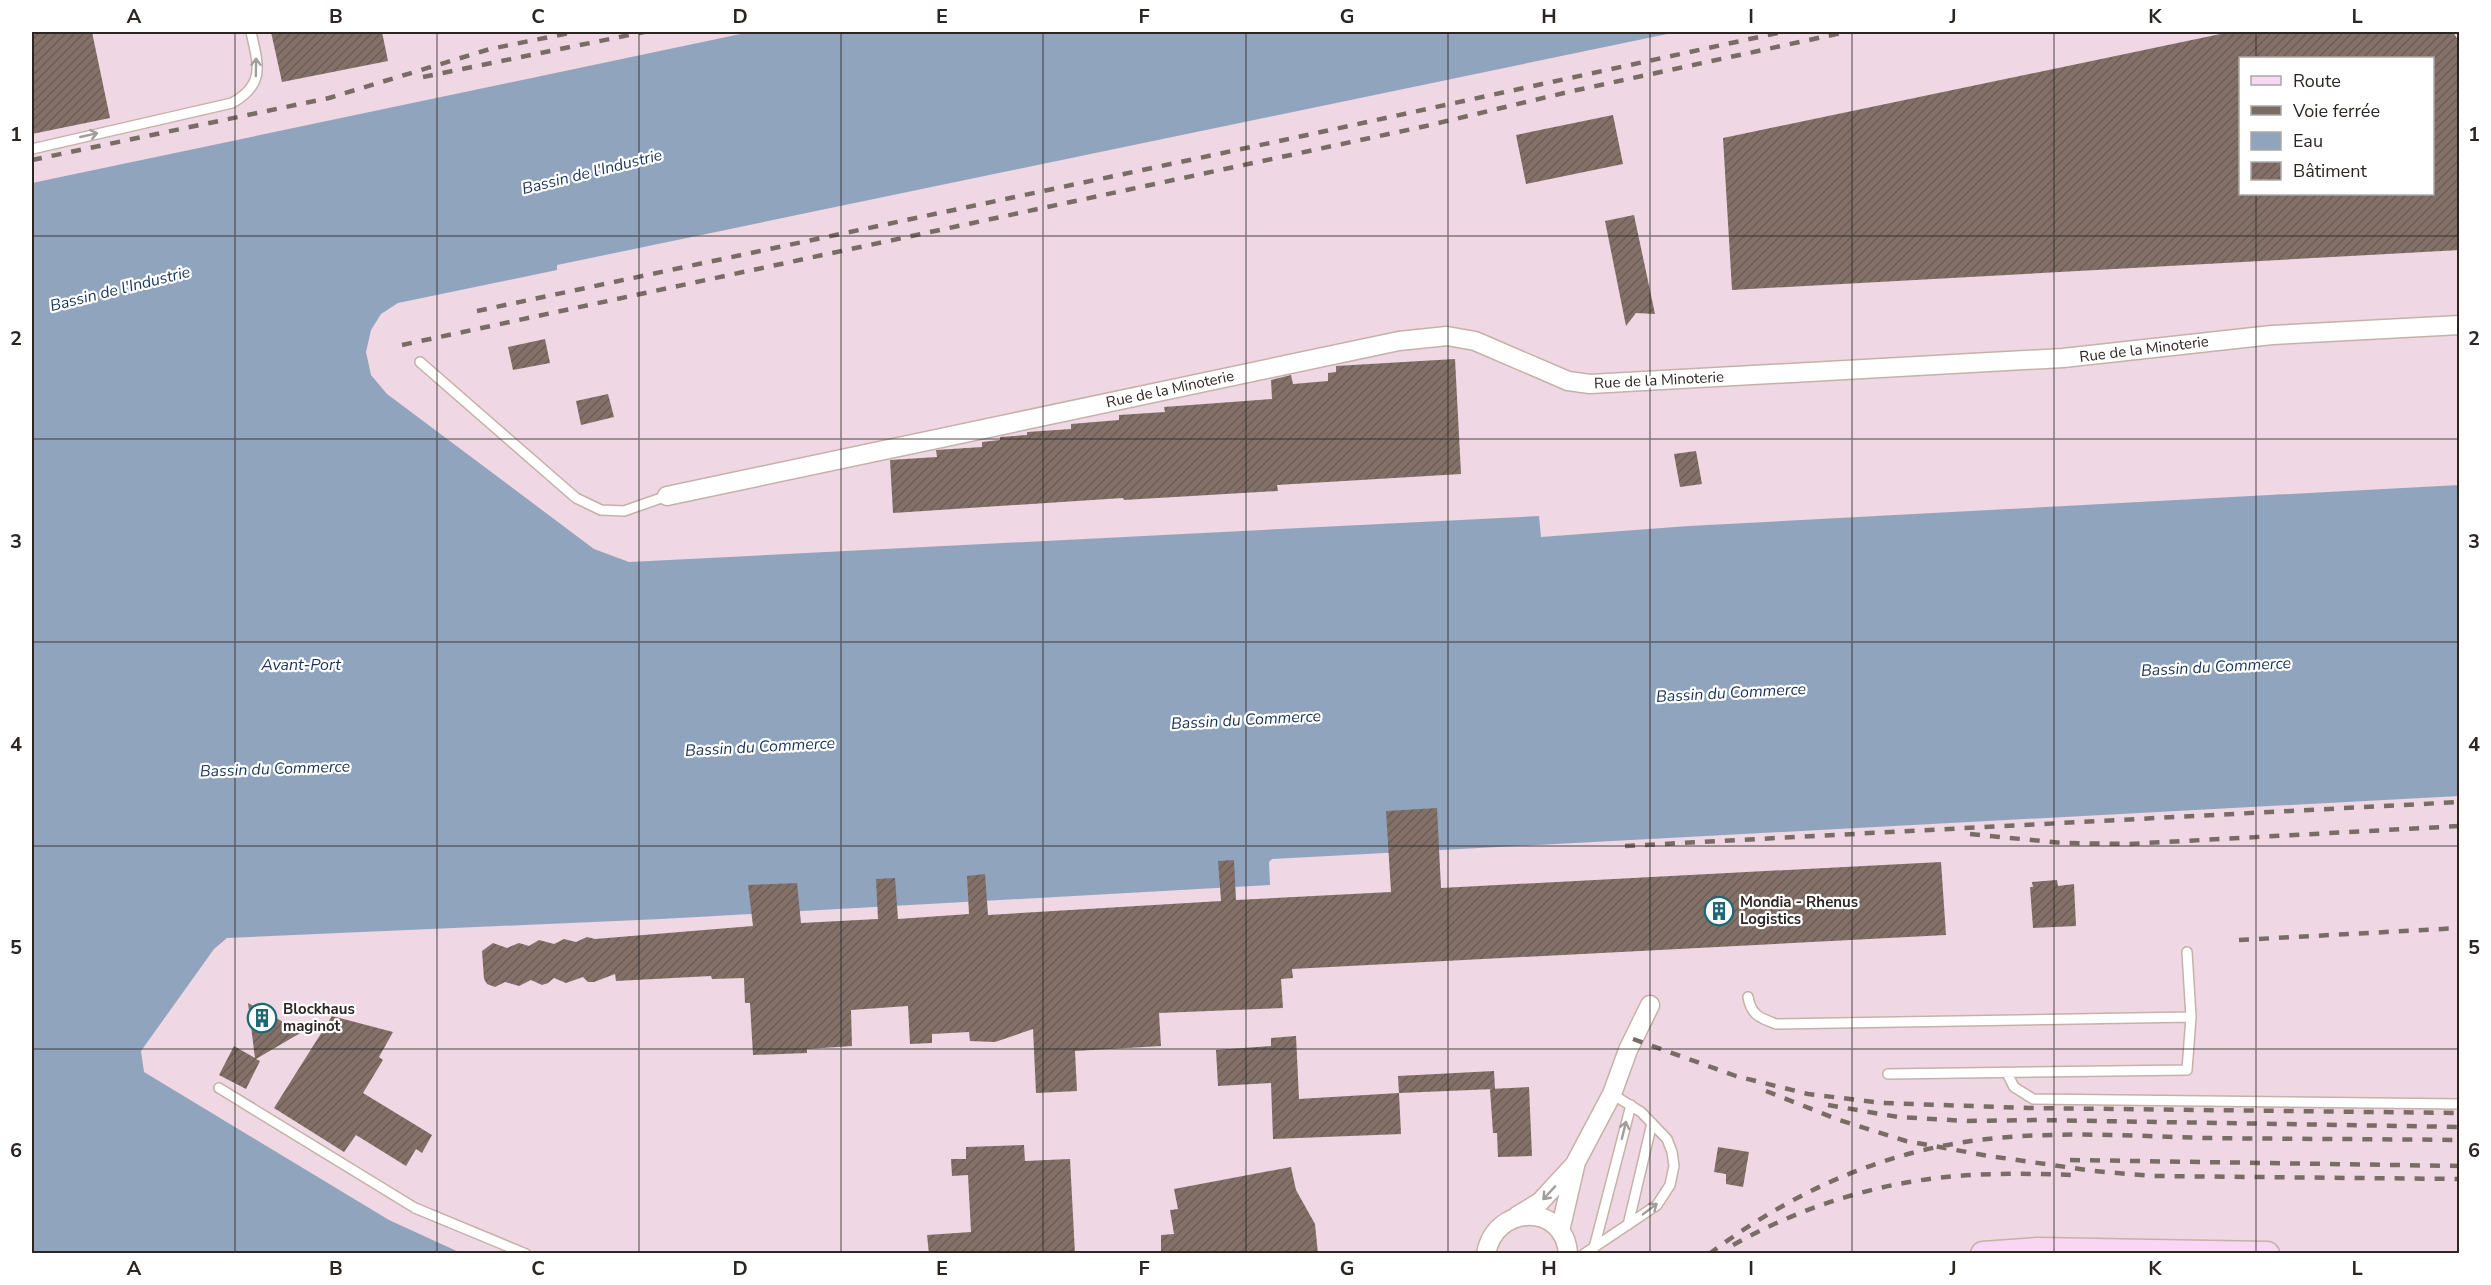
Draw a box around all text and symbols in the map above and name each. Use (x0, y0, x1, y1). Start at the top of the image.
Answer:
text: A (127, 3, 142, 30)
text: B (329, 3, 343, 30)
text: C (531, 3, 545, 30)
text: D (732, 3, 748, 30)
text: E (936, 3, 948, 30)
text: F (1138, 3, 1150, 30)
text: G (1340, 3, 1354, 30)
text: H (1541, 3, 1557, 30)
text: I (1748, 3, 1754, 30)
text: J (1948, 3, 1957, 30)
text: K (2148, 3, 2162, 30)
text: L (2351, 3, 2363, 30)
one-way arrow (250, 57, 262, 77)
legend (2239, 57, 2434, 195)
text: Route (2293, 69, 2341, 93)
text: Voie ferrée (2292, 99, 2380, 123)
text: 1 (10, 121, 22, 148)
text: 1 (2468, 121, 2480, 148)
one-way arrow (79, 129, 98, 141)
text: Eau (2293, 129, 2323, 153)
water label: Bassin de l'Industrie (520, 144, 665, 200)
text: Bâtiment (2293, 159, 2367, 183)
water label: Bassin de l'Industrie (48, 261, 193, 317)
text: 2 (10, 325, 22, 352)
text: 2 (2468, 325, 2480, 352)
street label: Rue de la Minoterie (2078, 331, 2210, 367)
street label: Rue de la Minoterie (1104, 366, 1236, 412)
street label: Rue de la Minoterie (1593, 367, 1725, 393)
text: 3 (10, 528, 22, 555)
text: 3 (2468, 528, 2480, 555)
water label: Bassin du Commerce (2140, 652, 2292, 682)
water label: Avant-Port (260, 654, 341, 676)
water label: Bassin du Commerce (1655, 678, 1807, 708)
water label: Bassin du Commerce (1170, 705, 1322, 735)
text: 4 (10, 731, 22, 758)
text: 4 (2468, 731, 2480, 758)
water label: Bassin du Commerce (684, 732, 836, 762)
water label: Bassin du Commerce (199, 755, 351, 783)
place label: Mondia - Rhenus Logistics (1740, 892, 1858, 929)
building icon: Mondia - Rhenus Logistics (1703, 895, 1735, 927)
text: 5 (10, 934, 22, 961)
text: 5 (2468, 934, 2480, 961)
place label: Blockhaus maginot (283, 999, 355, 1036)
building icon: Blockhaus maginot (246, 1002, 278, 1034)
one-way arrow (1619, 1121, 1631, 1140)
text: 6 (10, 1137, 22, 1164)
text: 6 (2468, 1137, 2480, 1164)
one-way arrow (1542, 1185, 1556, 1200)
one-way arrow (1642, 1203, 1658, 1216)
text: A (127, 1255, 142, 1282)
text: B (329, 1255, 343, 1282)
text: C (531, 1255, 545, 1282)
text: D (732, 1255, 748, 1282)
text: E (936, 1255, 948, 1282)
text: F (1138, 1255, 1150, 1282)
text: G (1340, 1255, 1354, 1282)
text: H (1541, 1255, 1557, 1282)
text: I (1748, 1255, 1754, 1282)
text: J (1948, 1255, 1957, 1282)
text: K (2148, 1255, 2162, 1282)
text: L (2351, 1255, 2363, 1282)

